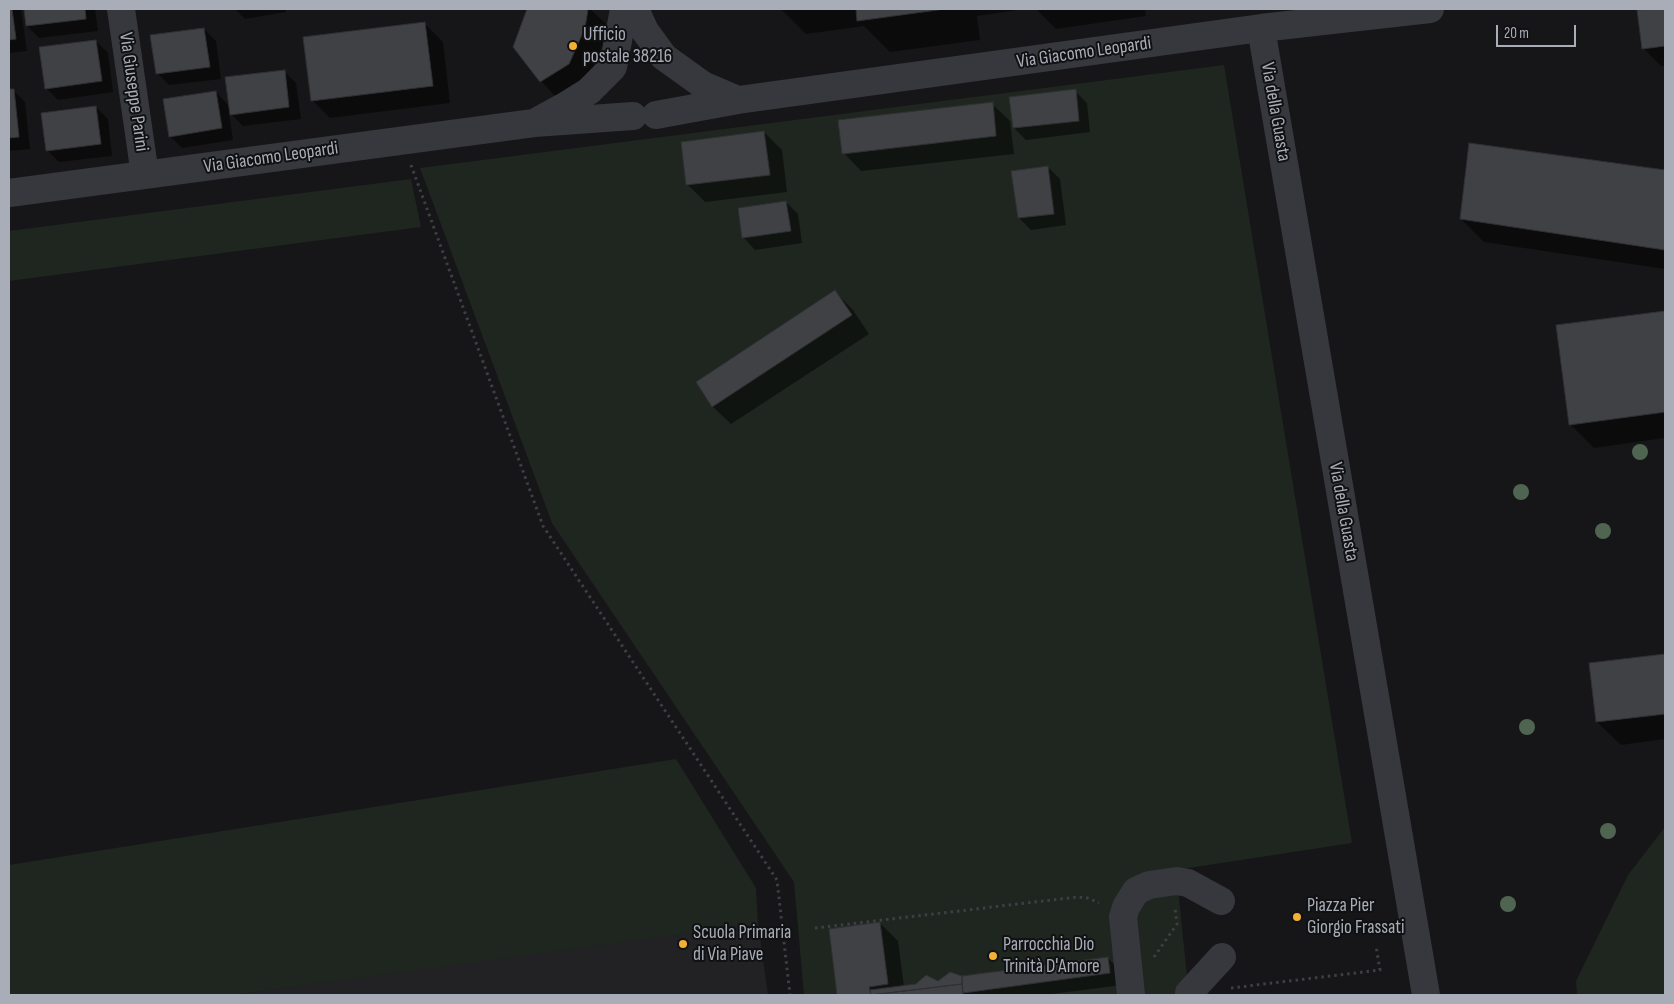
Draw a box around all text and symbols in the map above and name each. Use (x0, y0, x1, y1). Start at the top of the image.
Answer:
scale bar (1499, 15, 1579, 47)
place label: Ufficio postale 38216 (583, 24, 672, 68)
text: 20 m (1504, 24, 1529, 43)
street label: Via Giuseppe Parini (113, 31, 153, 153)
street label: Via Giacomo Leopardi (1015, 32, 1153, 74)
marker: Ufficio postale 38216 (567, 40, 579, 52)
street label: Via della Guasta (1255, 61, 1295, 163)
street label: Via Giacomo Leopardi (202, 137, 340, 179)
street label: Via della Guasta (1323, 461, 1363, 563)
place label: Piazza Pier Giorgio Frassati (1307, 895, 1405, 939)
marker: Piazza Pier Giorgio Frassati (1291, 911, 1303, 923)
place label: Scuola Primaria di Via Piave (693, 922, 791, 966)
place label: Parrocchia Dio Trinità D'Amore (1003, 934, 1100, 978)
marker: Scuola Primaria di Via Piave (677, 938, 689, 950)
marker: Parrocchia Dio Trinità D'Amore (987, 950, 999, 962)

